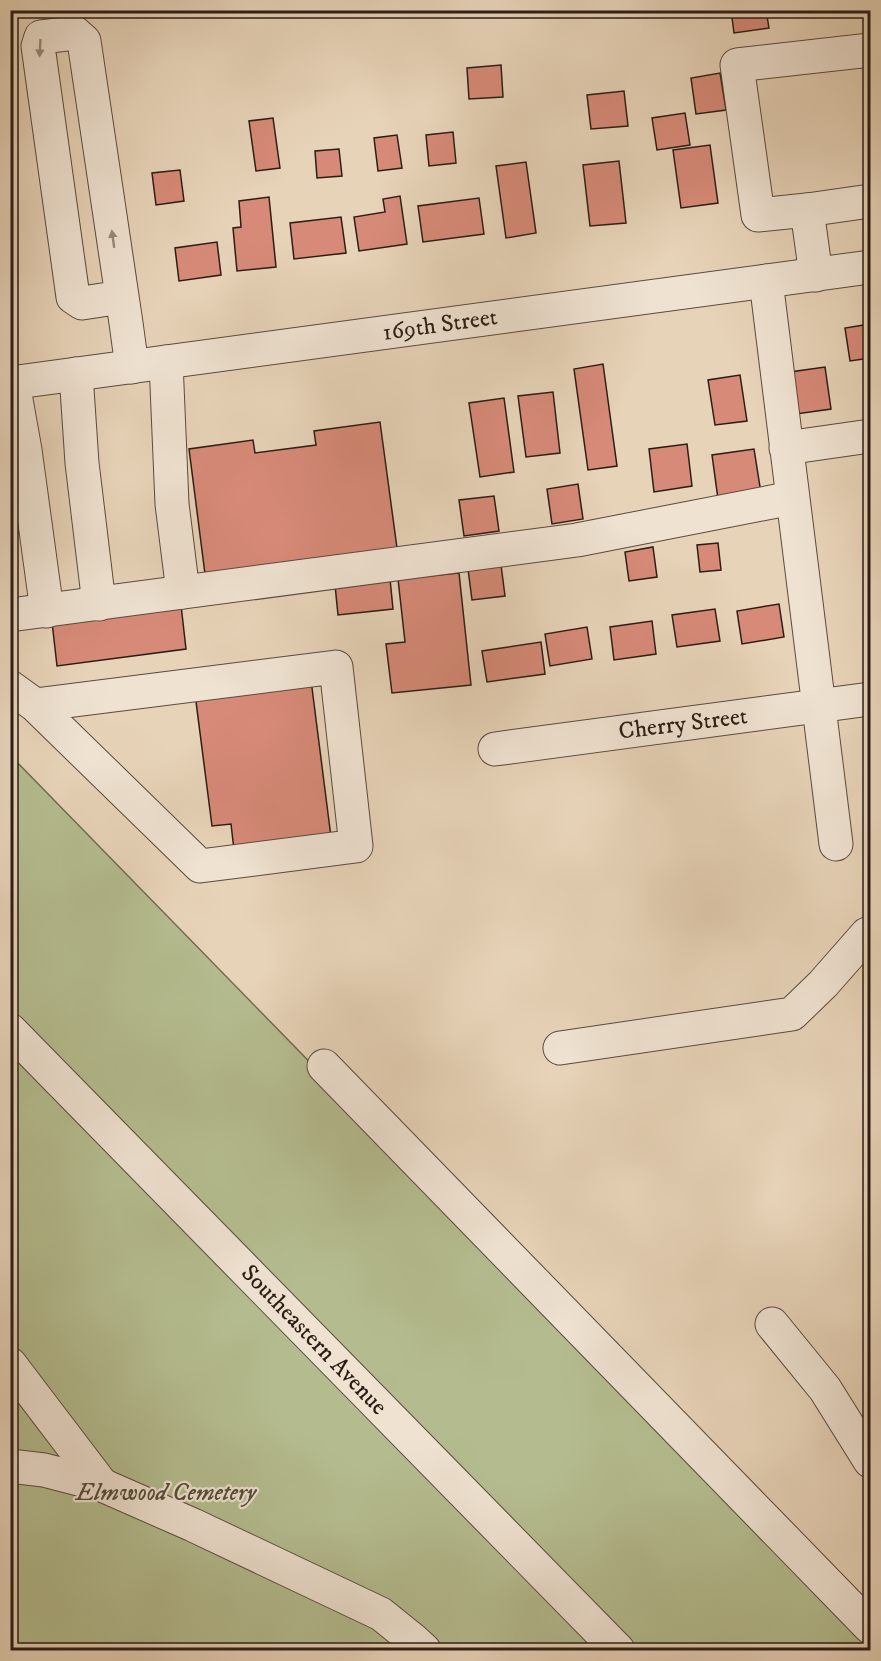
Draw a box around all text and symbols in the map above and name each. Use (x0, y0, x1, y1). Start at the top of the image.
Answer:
one-way arrow (36, 39, 45, 58)
one-way arrow (109, 230, 118, 249)
street label: 169th Street (381, 302, 500, 348)
street label: Cherry Street (617, 701, 749, 747)
street label: Southeastern Avenue (235, 1259, 393, 1422)
park label: Elmwood Cemetery (74, 1478, 258, 1508)

